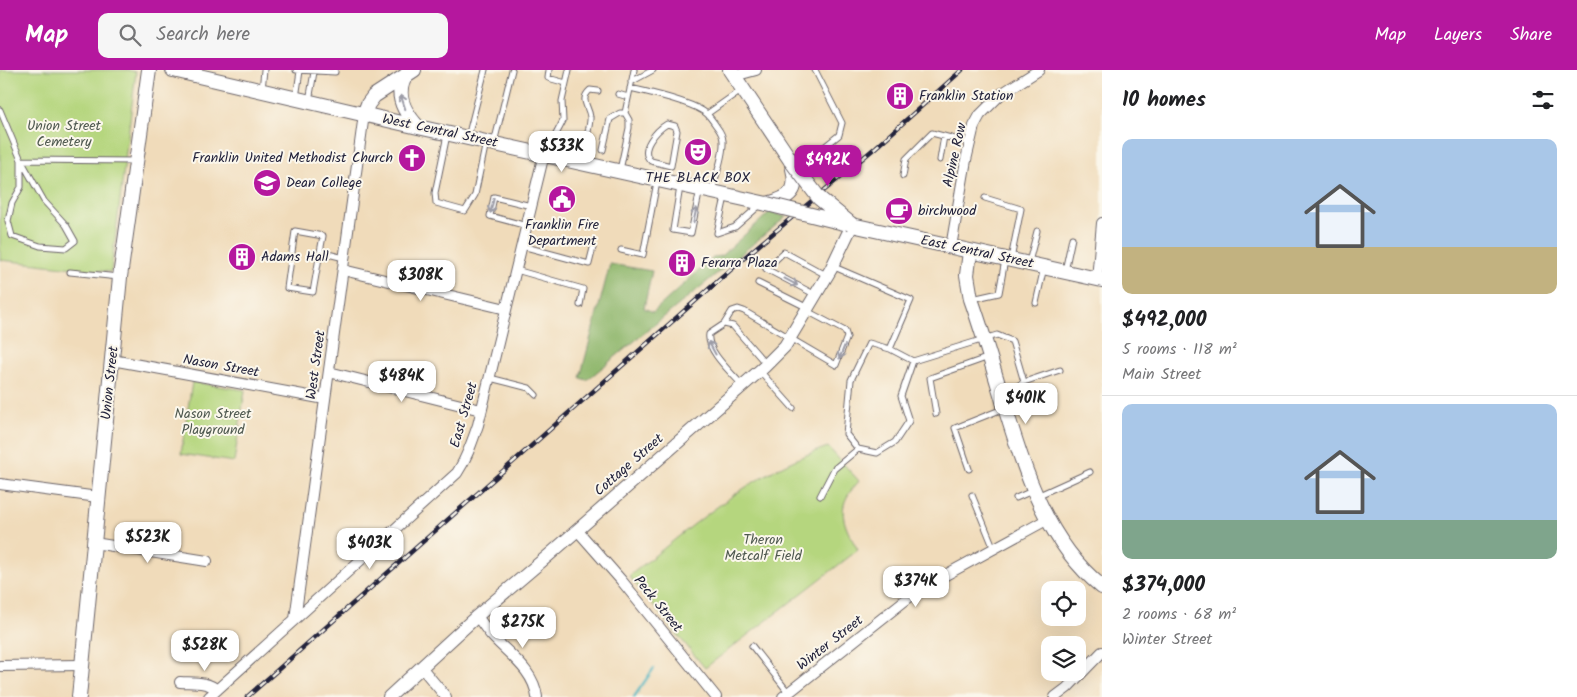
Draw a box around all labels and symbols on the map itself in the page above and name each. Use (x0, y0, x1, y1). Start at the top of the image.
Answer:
building icon: Franklin Station (885, 81, 915, 111)
place label: Franklin Station (919, 85, 1013, 107)
one-way arrow (398, 95, 407, 110)
street label: West Central Street (380, 108, 500, 154)
park label: Union Street Cemetery (27, 115, 102, 153)
street label: Alpine Row (937, 120, 973, 189)
pin: $533K (527, 131, 597, 173)
theatre icon: THE BLACK BOX (683, 137, 713, 167)
church icon: Franklin United Methodist Church (397, 143, 427, 173)
pin: $492K (793, 144, 863, 187)
place label: Franklin United Methodist Church (192, 147, 393, 169)
place label: THE BLACK BOX (646, 167, 750, 189)
school or university icon: Dean College (252, 168, 282, 198)
place label: Dean College (286, 172, 363, 194)
public building icon: Franklin Fire Department (547, 184, 577, 214)
cafe icon: birchwood (884, 196, 914, 226)
one-way arrow (487, 198, 496, 214)
place label: birchwood (918, 200, 977, 222)
one-way arrow (691, 207, 700, 223)
place label: Franklin Fire Department (525, 214, 600, 252)
street label: East Central Street (918, 229, 1036, 275)
building icon: Adams Hall (227, 242, 257, 272)
place label: Adams Hall (261, 246, 329, 268)
building icon: Ferarra Plaza (667, 248, 697, 278)
place label: Ferarra Plaza (701, 252, 778, 274)
pin: $308K (386, 260, 456, 302)
one-way arrow (783, 278, 798, 287)
street label: West Street (300, 328, 332, 401)
one-way arrow (707, 341, 716, 356)
street label: Union Street (95, 344, 125, 421)
one-way arrow (836, 344, 846, 359)
street label: Nason Street (181, 348, 261, 384)
pin: $484K (367, 360, 437, 403)
street label: East Street (444, 379, 484, 450)
pin: $401K (991, 382, 1061, 425)
park label: Nason Street Playground (175, 403, 252, 441)
street label: Cottage Street (589, 428, 669, 502)
pin: $523K (113, 522, 183, 564)
pin: $403K (335, 528, 405, 570)
park label: Theron Metcalf Field (724, 529, 803, 567)
pin: $374K (881, 566, 951, 608)
street label: Peck Street (628, 571, 688, 638)
pin: $275K (488, 606, 558, 649)
street label: Winter Street (792, 610, 868, 676)
pin: $528K (170, 630, 240, 672)

